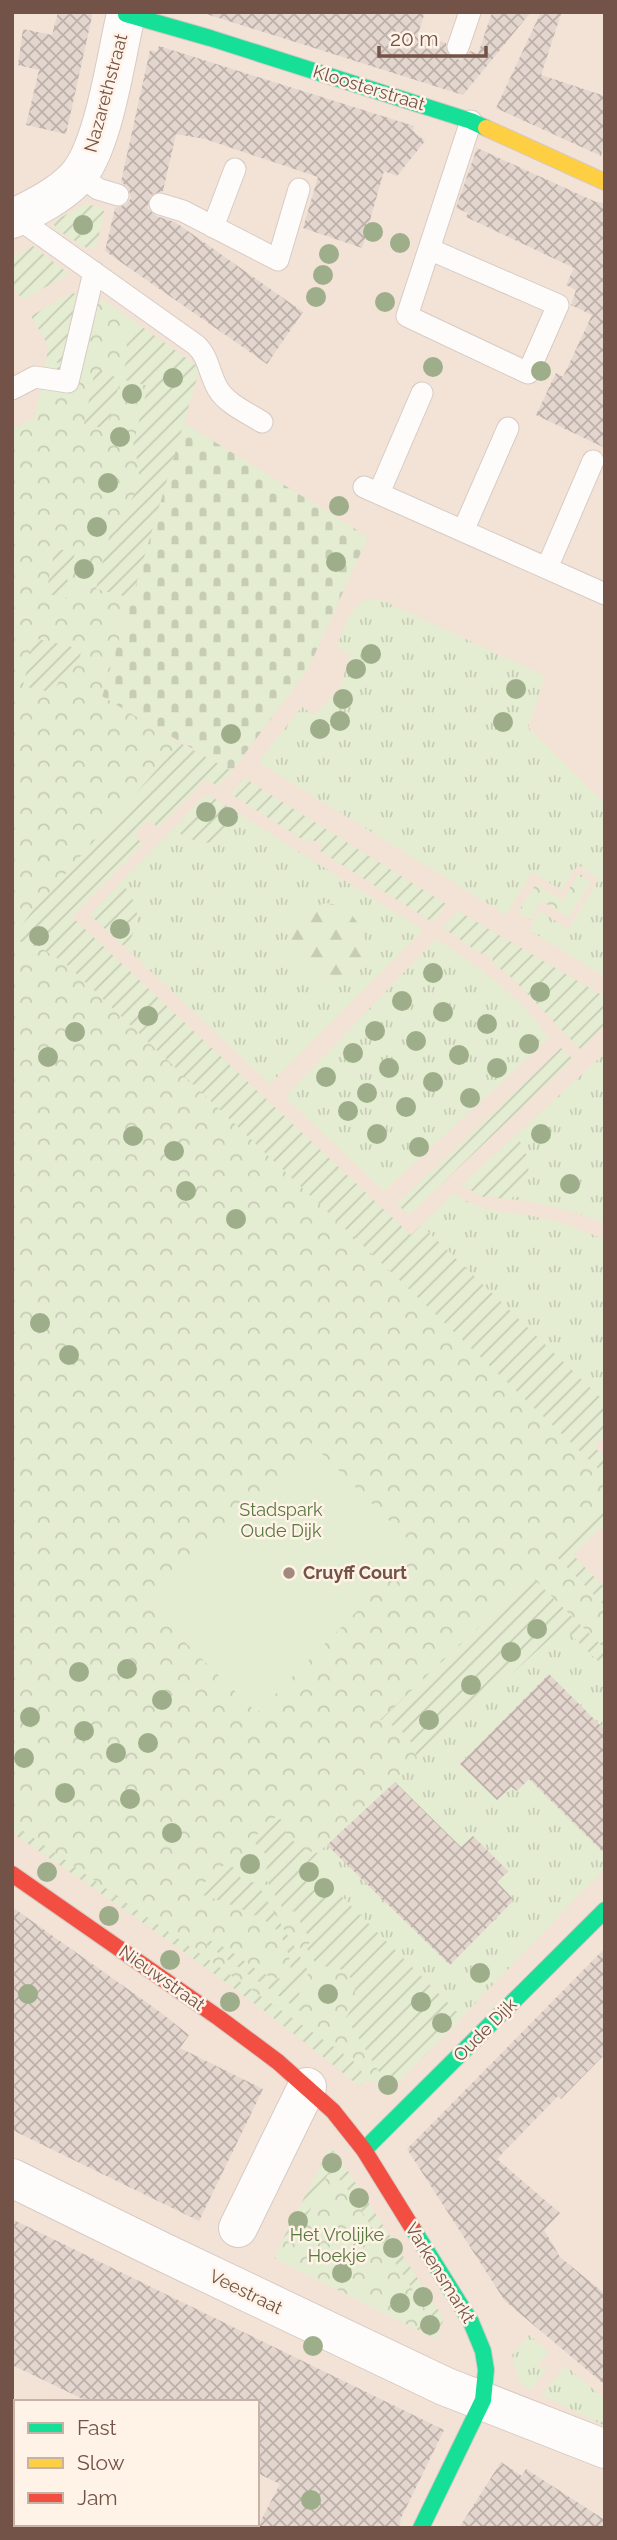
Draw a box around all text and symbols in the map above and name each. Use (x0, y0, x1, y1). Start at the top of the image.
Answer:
scale bar (379, 14, 486, 58)
text: 20 m (390, 26, 438, 51)
street label: Nazarethstraat (80, 31, 131, 154)
street label: Kloosterstraat (311, 61, 428, 115)
park label: Stadspark Oude Dijk (239, 1499, 323, 1541)
place label: Cruyff Court (303, 1562, 407, 1583)
marker: Cruyff Court (281, 1565, 297, 1581)
street label: Nieuwstraat (115, 1940, 209, 2015)
street label: Oude Dijk (449, 1993, 521, 2066)
street label: Varkensmarkt (401, 2219, 480, 2327)
park label: Het Vrolijke Hoekje (290, 2224, 385, 2266)
street label: Veestraat (206, 2265, 286, 2318)
legend (14, 2400, 259, 2526)
text: Fast (77, 2415, 117, 2440)
text: Slow (77, 2450, 125, 2475)
text: Jam (77, 2485, 118, 2510)

